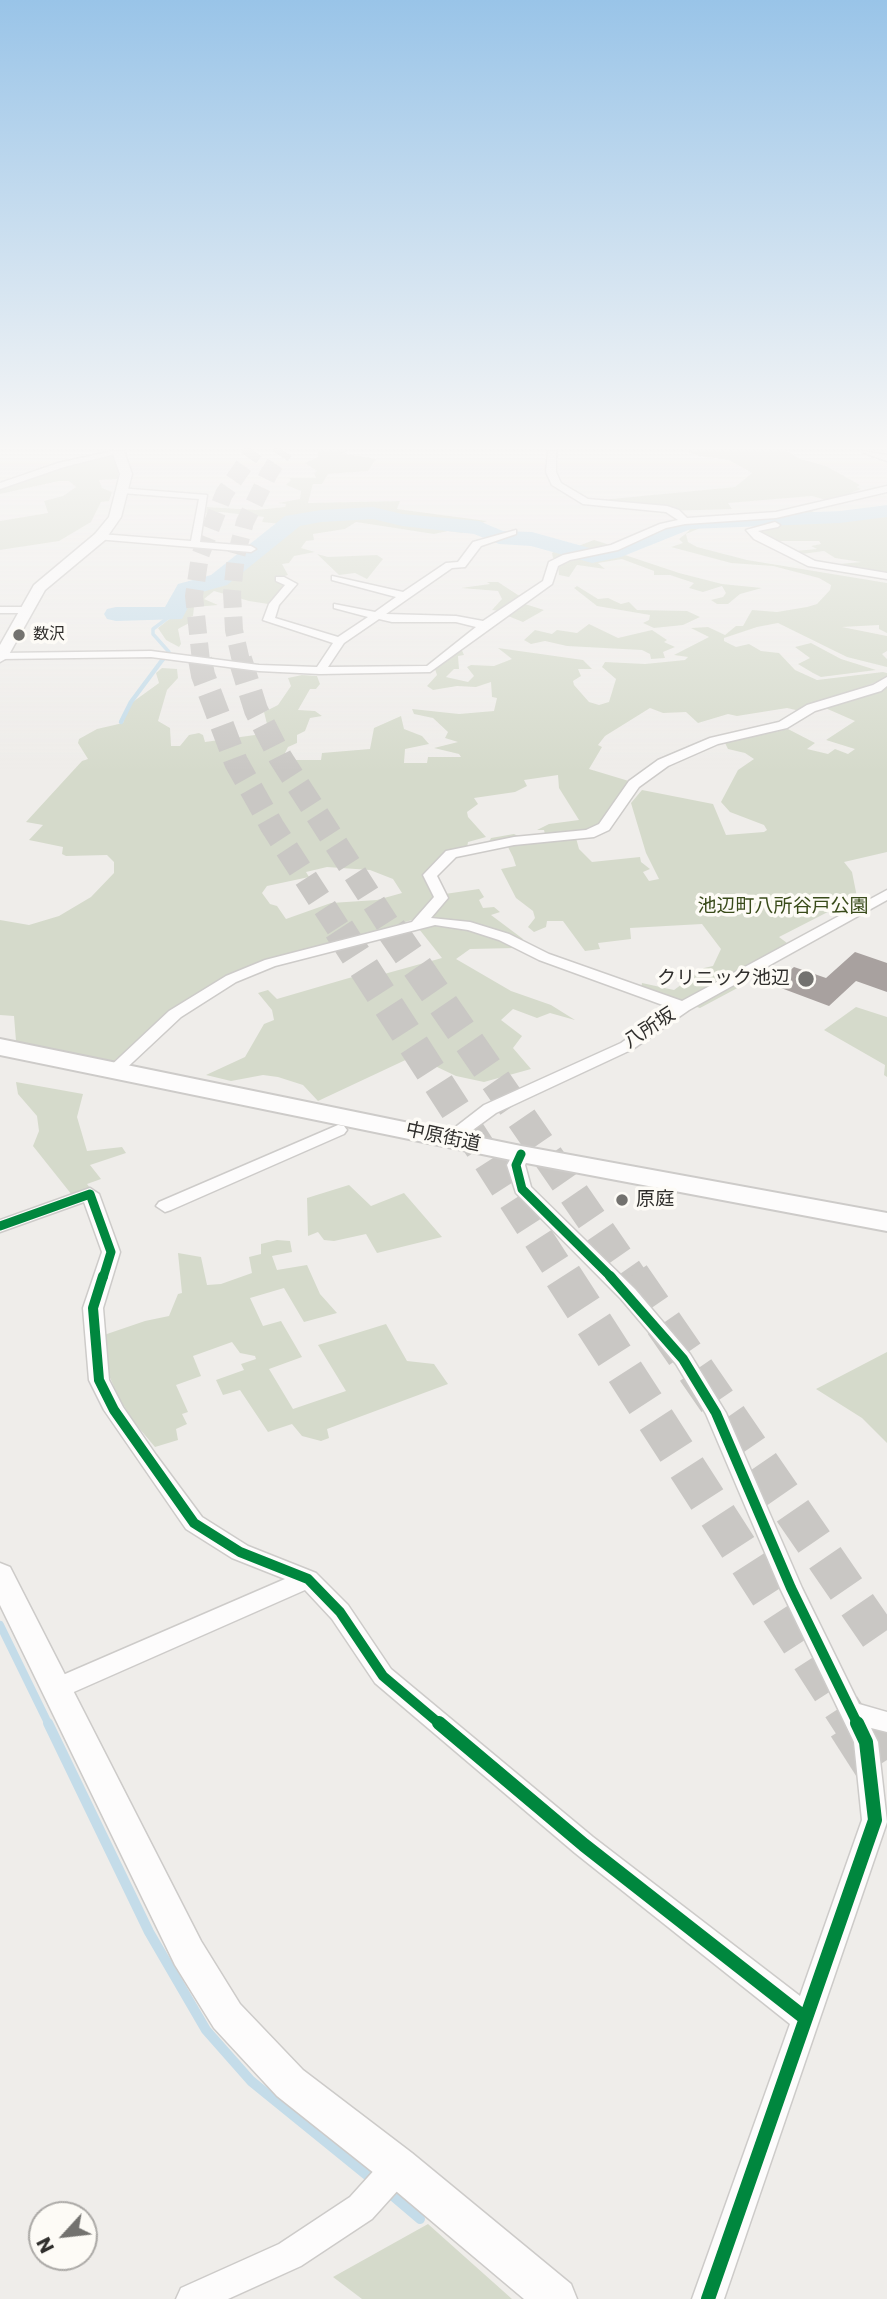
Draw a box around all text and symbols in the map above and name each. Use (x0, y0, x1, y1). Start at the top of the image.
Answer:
place label: 数沢 (33, 625, 65, 645)
marker: 数沢 (11, 627, 27, 643)
park label: 池辺町八所谷戸公園 (698, 896, 868, 918)
place label: クリニック池辺 (657, 968, 790, 990)
marker: クリニック池辺 (796, 969, 816, 989)
street label: 八所坂 (620, 1004, 680, 1054)
street label: 中原街道 (403, 1119, 483, 1157)
place label: 原庭 (636, 1189, 674, 1211)
marker: 原庭 (614, 1192, 630, 1208)
north arrow (28, 2201, 98, 2271)
text: N (30, 2232, 61, 2257)

